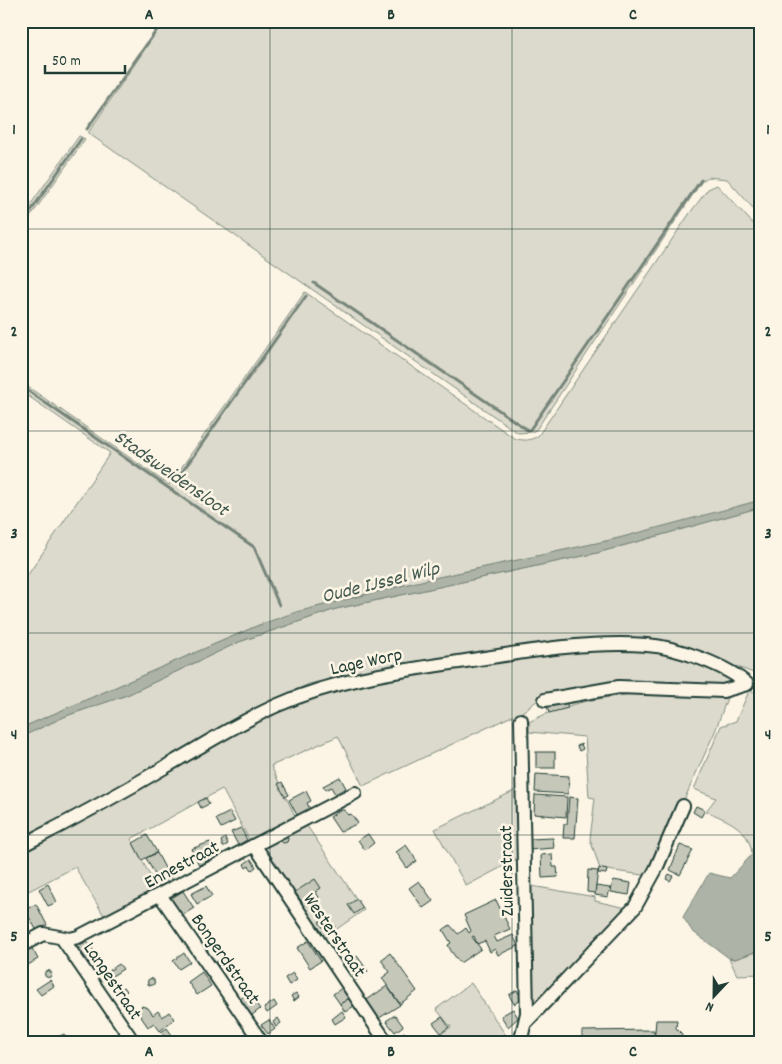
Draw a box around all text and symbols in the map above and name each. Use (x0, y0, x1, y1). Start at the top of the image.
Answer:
text: A (145, 4, 154, 27)
text: B (387, 4, 395, 27)
text: C (629, 4, 637, 27)
scale bar (45, 42, 125, 74)
text: 50 m (52, 51, 81, 73)
text: 1 (12, 119, 16, 142)
text: 1 (766, 119, 770, 142)
text: 2 (11, 321, 18, 344)
text: 2 (765, 321, 772, 344)
water label: Stadsweidensloot (107, 424, 235, 525)
text: 3 (10, 523, 18, 546)
text: 3 (764, 523, 772, 546)
water label: Oude IJssel Wilp (319, 556, 443, 612)
street label: Lage Worp (328, 643, 405, 684)
text: 4 (11, 724, 17, 747)
text: 4 (765, 724, 771, 747)
street label: Zuiderstraat (494, 825, 523, 917)
street label: Ennestraat (140, 835, 225, 897)
street label: Westerstraat (295, 888, 371, 984)
street label: Bongerdstraat (183, 909, 266, 1011)
text: 5 (10, 926, 18, 949)
text: 5 (764, 926, 772, 949)
street label: Langestraat (75, 937, 147, 1026)
north arrow (690, 972, 740, 1022)
text: N (703, 996, 717, 1017)
text: A (145, 1041, 154, 1064)
text: B (387, 1041, 395, 1064)
text: C (629, 1041, 637, 1064)

